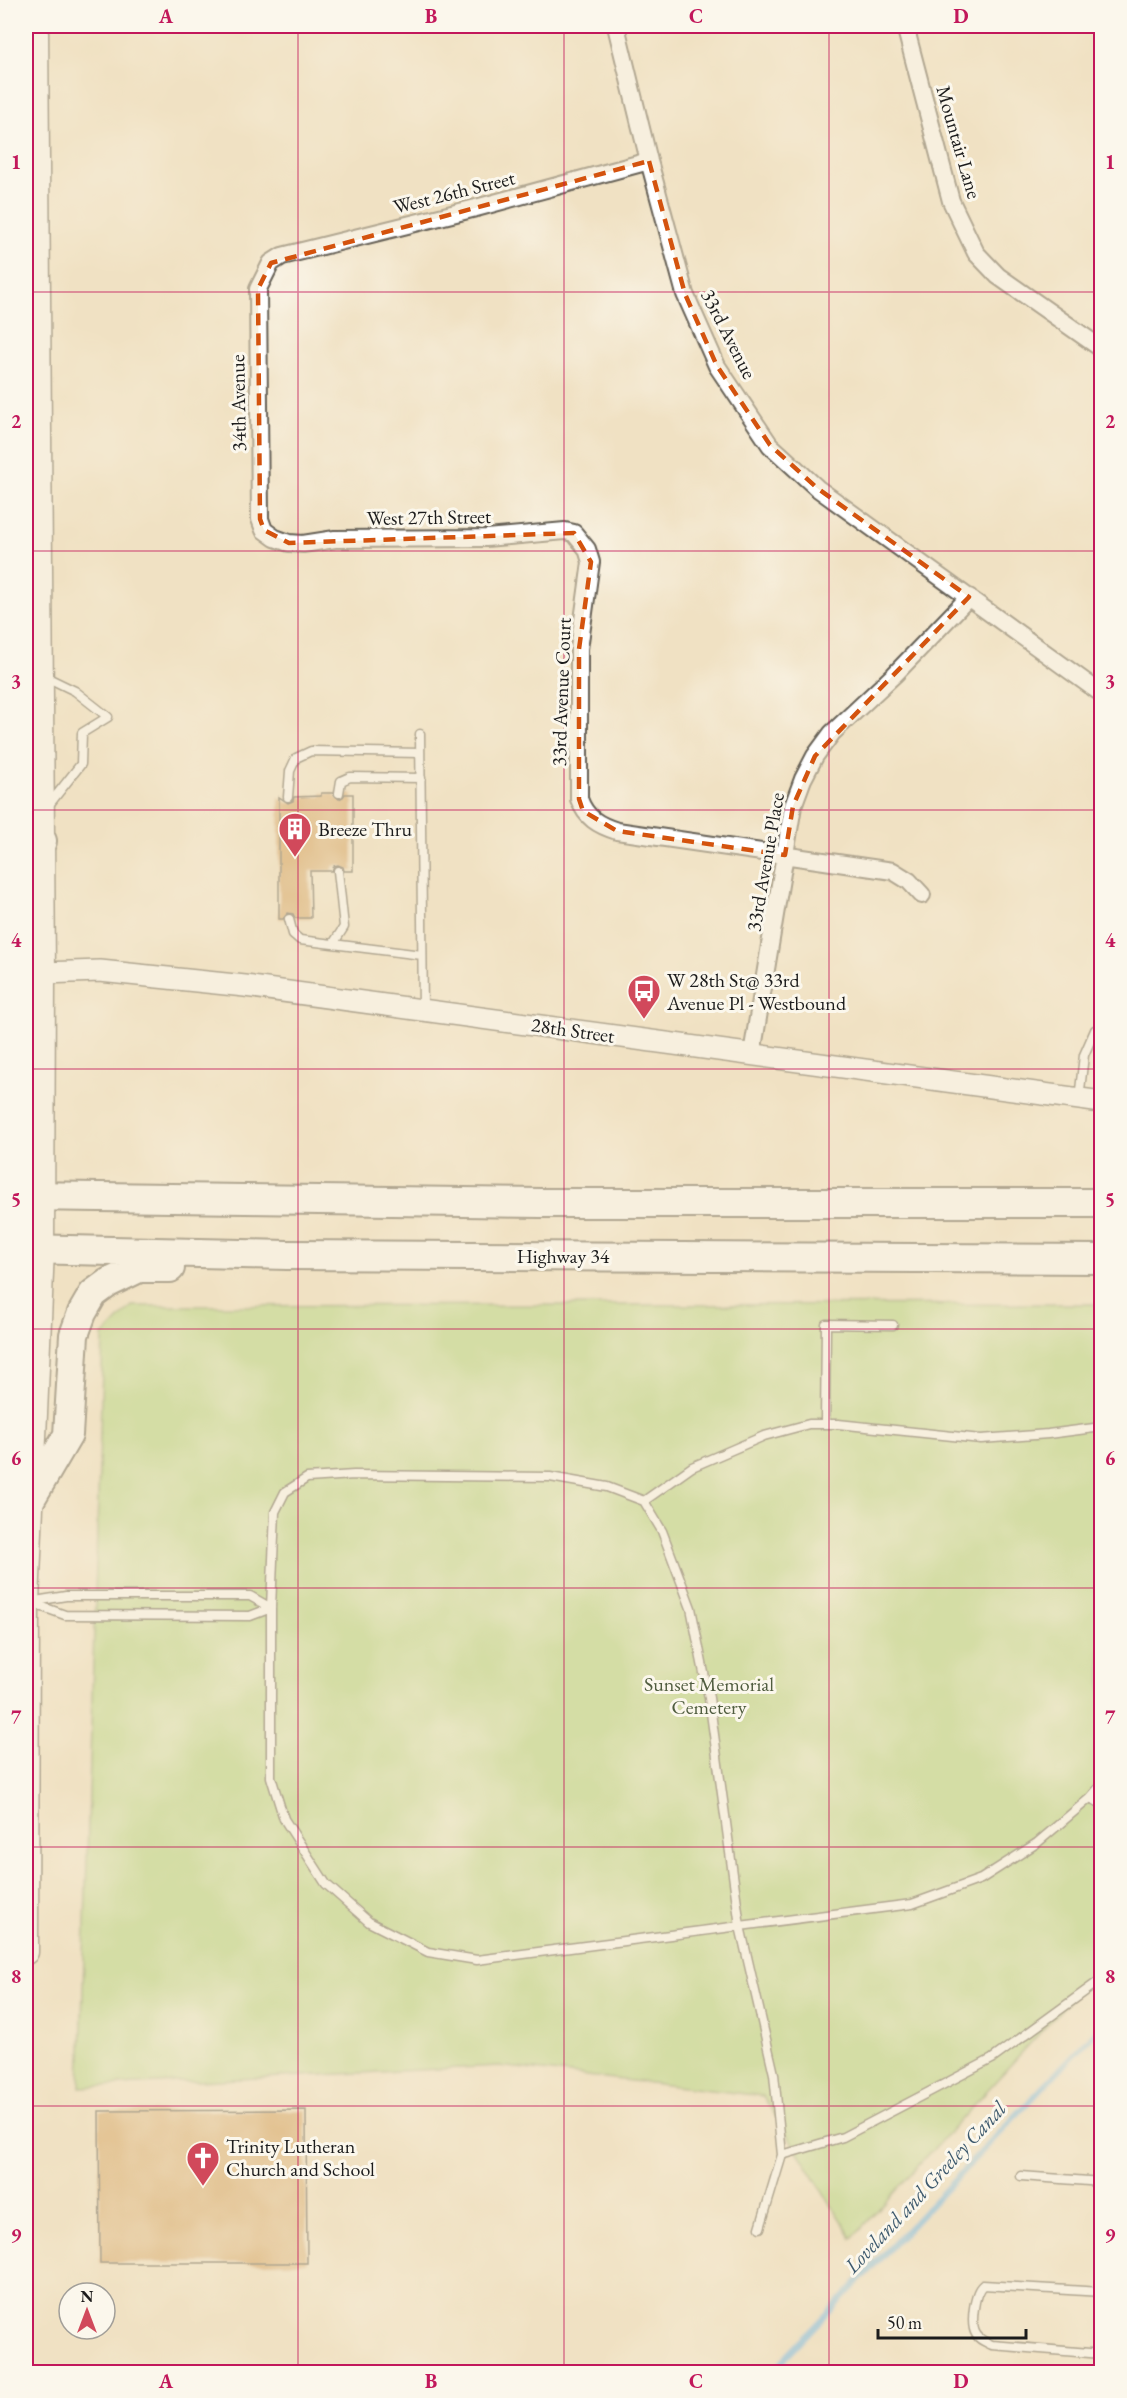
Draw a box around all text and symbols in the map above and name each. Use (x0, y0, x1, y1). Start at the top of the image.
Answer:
text: A (158, 3, 174, 29)
text: B (425, 3, 437, 29)
text: C (689, 3, 703, 29)
text: D (953, 3, 969, 29)
street label: Mountair Lane (930, 82, 988, 202)
text: 1 (11, 149, 21, 175)
text: 1 (1105, 149, 1115, 175)
street label: West 26th Street (390, 164, 518, 220)
street label: 33rd Avenue (695, 285, 763, 383)
street label: 34th Avenue (224, 354, 252, 452)
text: 2 (11, 408, 22, 434)
text: 2 (1105, 408, 1116, 434)
street label: West 27th Street (366, 503, 492, 531)
street label: 33rd Avenue Court (545, 616, 577, 767)
text: 3 (11, 668, 21, 694)
text: 3 (1105, 668, 1115, 694)
street label: 33rd Avenue Place (740, 790, 790, 934)
building icon: Breeze Thru (277, 811, 313, 858)
place label: Breeze Thru (318, 816, 413, 842)
text: 4 (11, 927, 22, 953)
text: 4 (1105, 927, 1116, 953)
place label: W 28th St@ 33rd Avenue Pl - Westbound (666, 967, 847, 1016)
bus stop icon: W 28th St@ 33rd Avenue Pl - Westbound (626, 973, 662, 1020)
street label: 28th Street (530, 1011, 617, 1049)
text: 5 (11, 1186, 21, 1212)
text: 5 (1105, 1186, 1115, 1212)
street label: Highway 34 (517, 1243, 610, 1269)
text: 6 (11, 1445, 22, 1471)
text: 6 (1105, 1445, 1116, 1471)
park label: Sunset Memorial Cemetery (644, 1671, 774, 1720)
text: 7 (11, 1704, 22, 1730)
text: 7 (1105, 1704, 1116, 1730)
text: 8 (11, 1963, 21, 1989)
text: 8 (1105, 1963, 1115, 1989)
water label: Loveland and Greeley Canal (838, 2095, 1012, 2279)
place label: Trinity Lutheran Church and School (226, 2133, 375, 2182)
church icon: Trinity Lutheran Church and School (185, 2140, 221, 2187)
text: 9 (11, 2222, 22, 2248)
text: 9 (1105, 2222, 1116, 2248)
north arrow (57, 2281, 117, 2341)
text: N (81, 2286, 94, 2307)
scale bar (878, 2302, 1026, 2340)
text: 50 m (887, 2311, 922, 2334)
text: A (158, 2368, 174, 2394)
text: B (425, 2368, 437, 2394)
text: C (689, 2368, 703, 2394)
text: D (953, 2368, 969, 2394)

